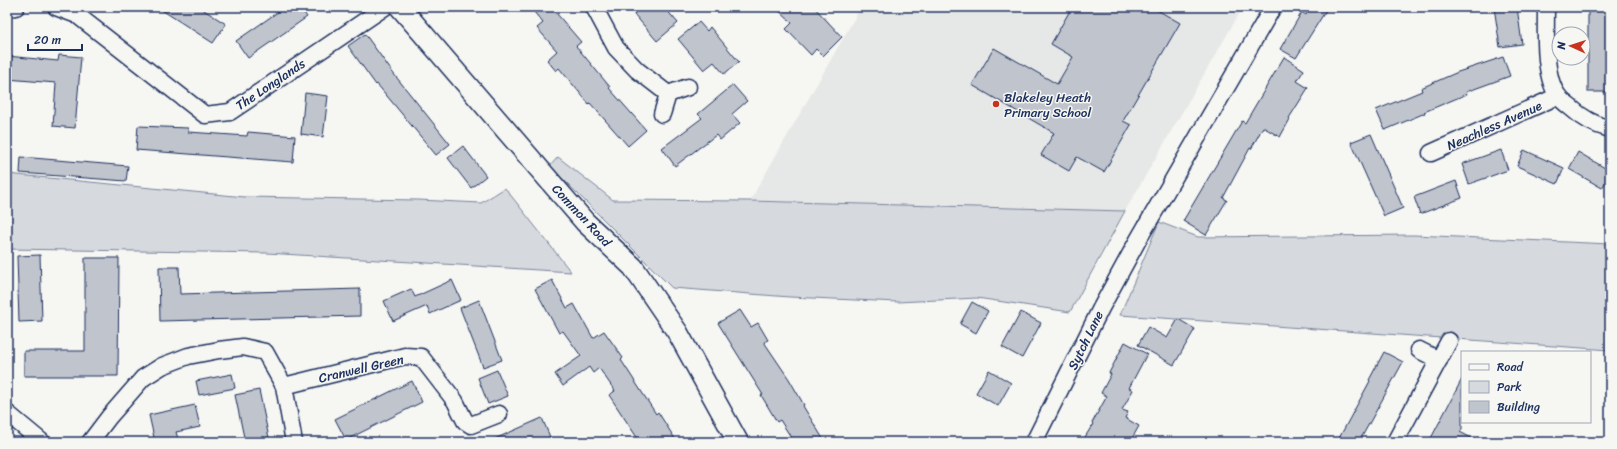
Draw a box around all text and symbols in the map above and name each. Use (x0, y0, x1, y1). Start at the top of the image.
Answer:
scale bar (28, 26, 82, 52)
north arrow (1551, 26, 1591, 66)
text: 20 m (34, 29, 61, 51)
text: N (1552, 41, 1571, 51)
street label: The Longlands (231, 52, 311, 116)
place label: Blakeley Heath Primary School (1004, 86, 1091, 124)
street label: Neachless Avenue (1443, 94, 1546, 157)
marker: Blakeley Heath Primary School (991, 99, 1001, 109)
street label: Common Road (546, 178, 618, 253)
street label: Sytch Lane (1061, 306, 1110, 374)
street label: Cranwell Green (316, 348, 406, 389)
legend (1461, 351, 1591, 423)
text: Road (1497, 356, 1524, 378)
text: Park (1497, 376, 1522, 398)
text: Building (1497, 396, 1540, 418)

